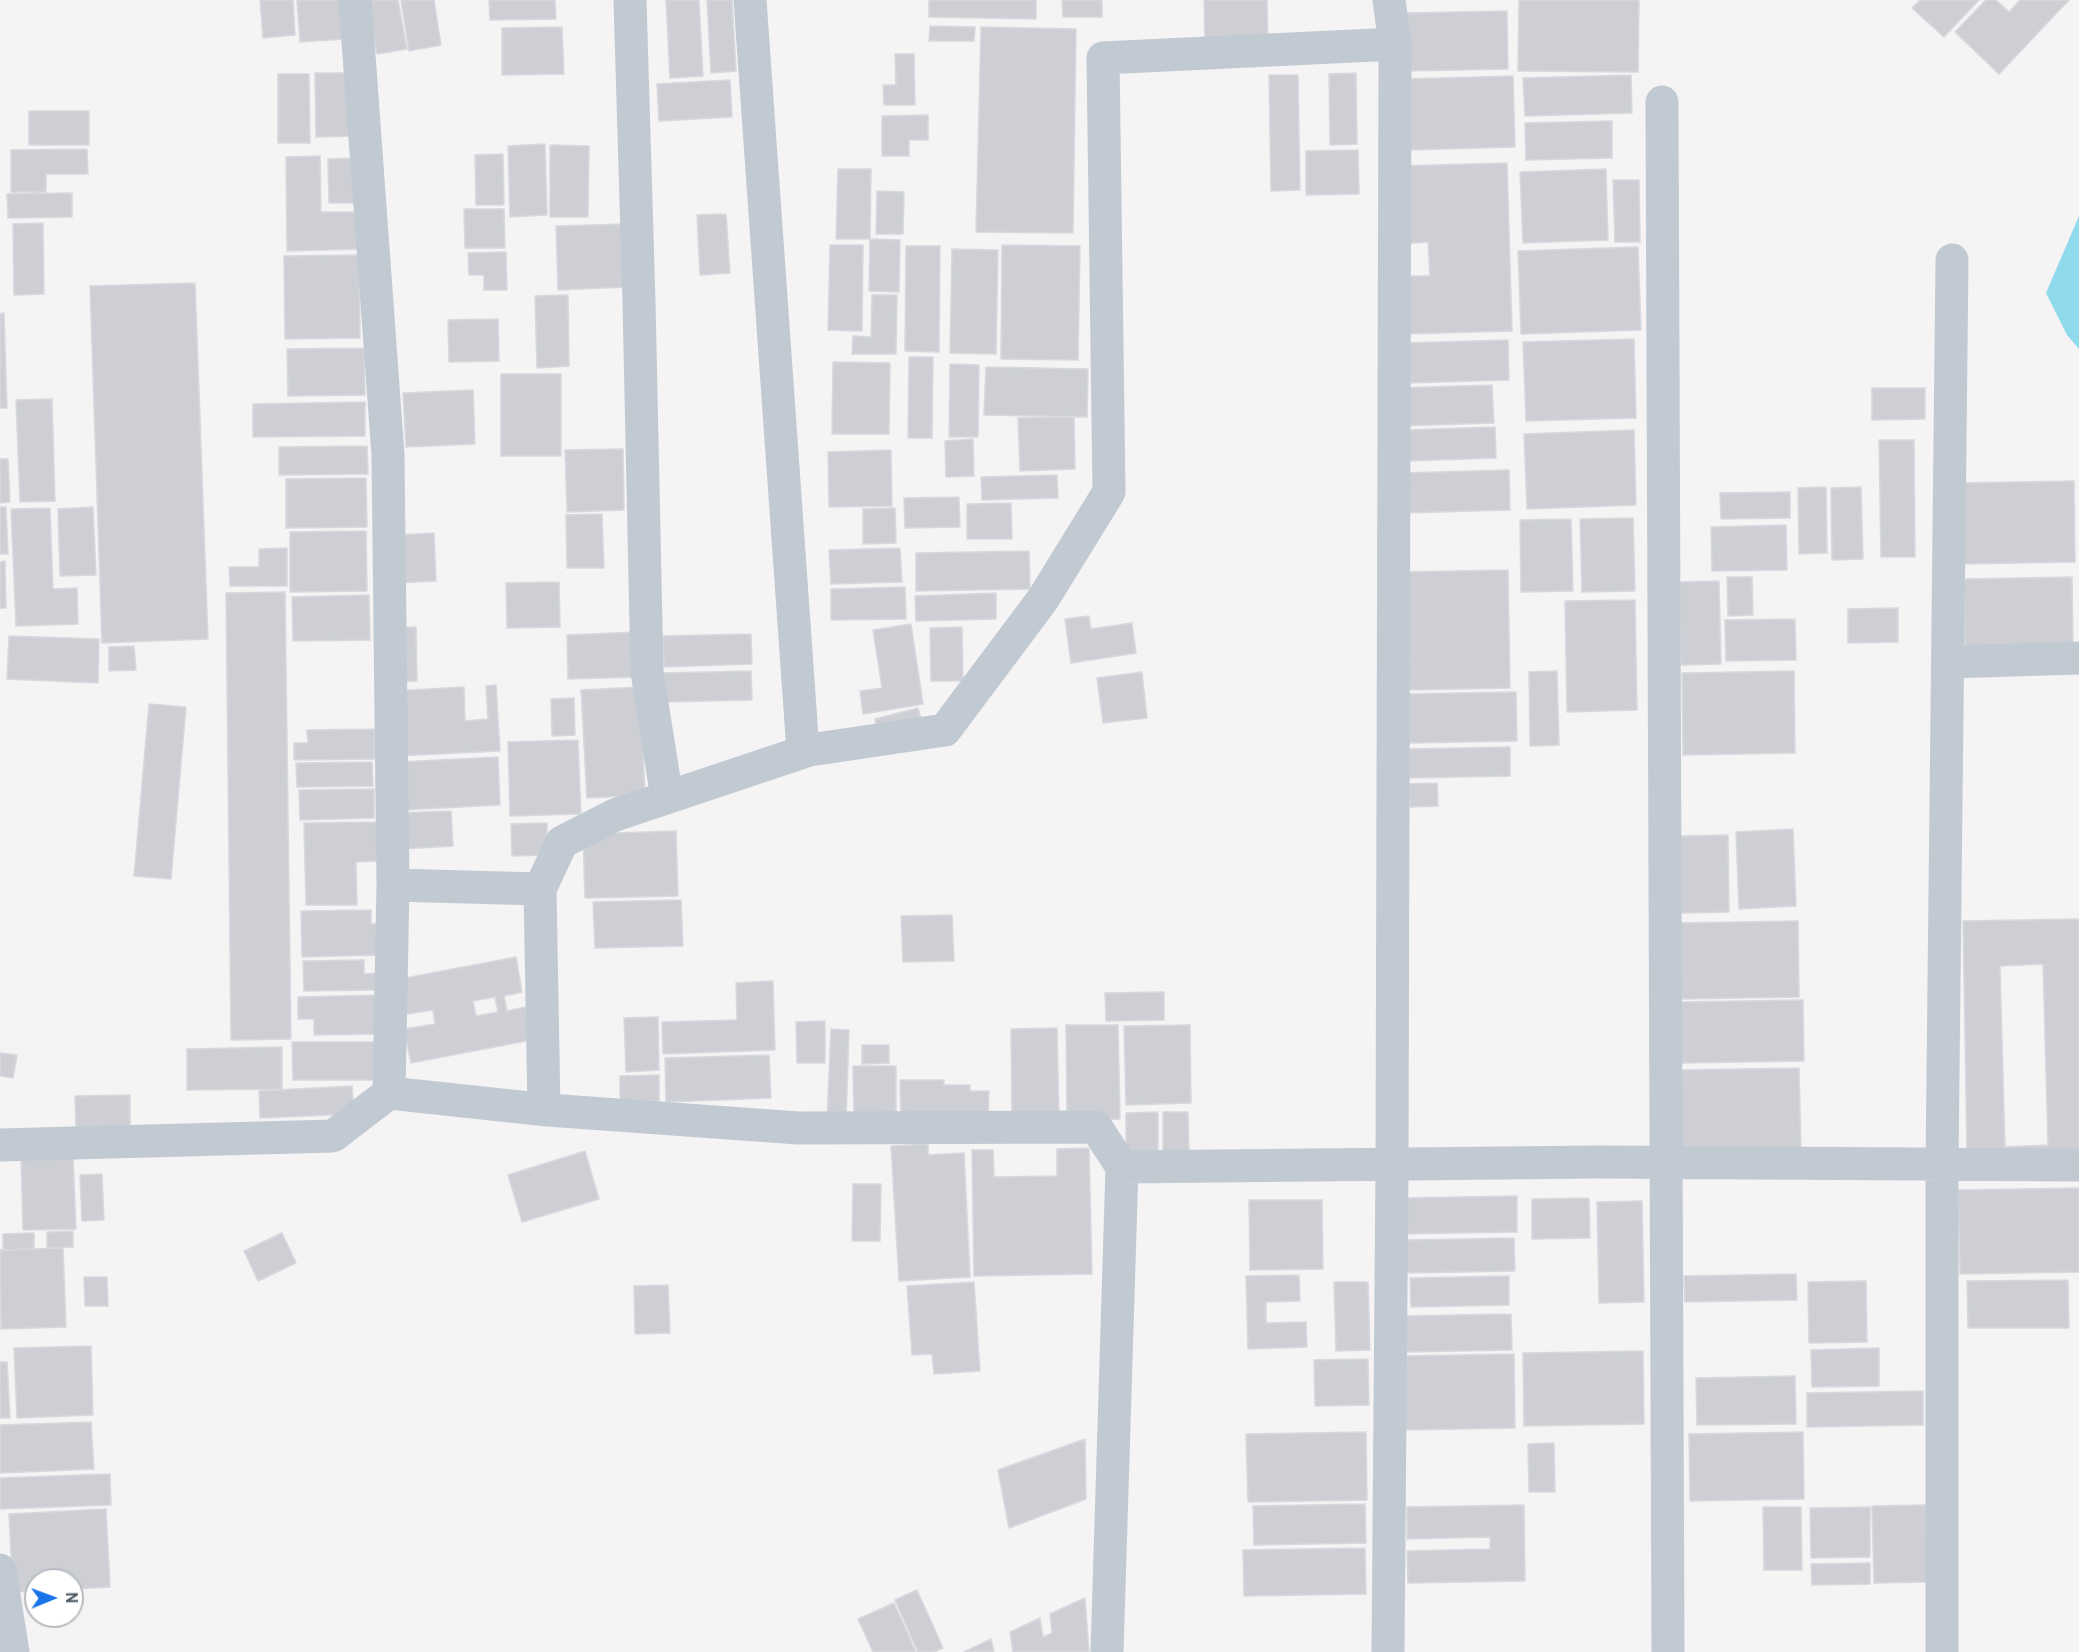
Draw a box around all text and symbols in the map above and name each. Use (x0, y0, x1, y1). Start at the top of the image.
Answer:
north arrow (24, 1568, 84, 1628)
text: N (60, 1592, 80, 1604)

